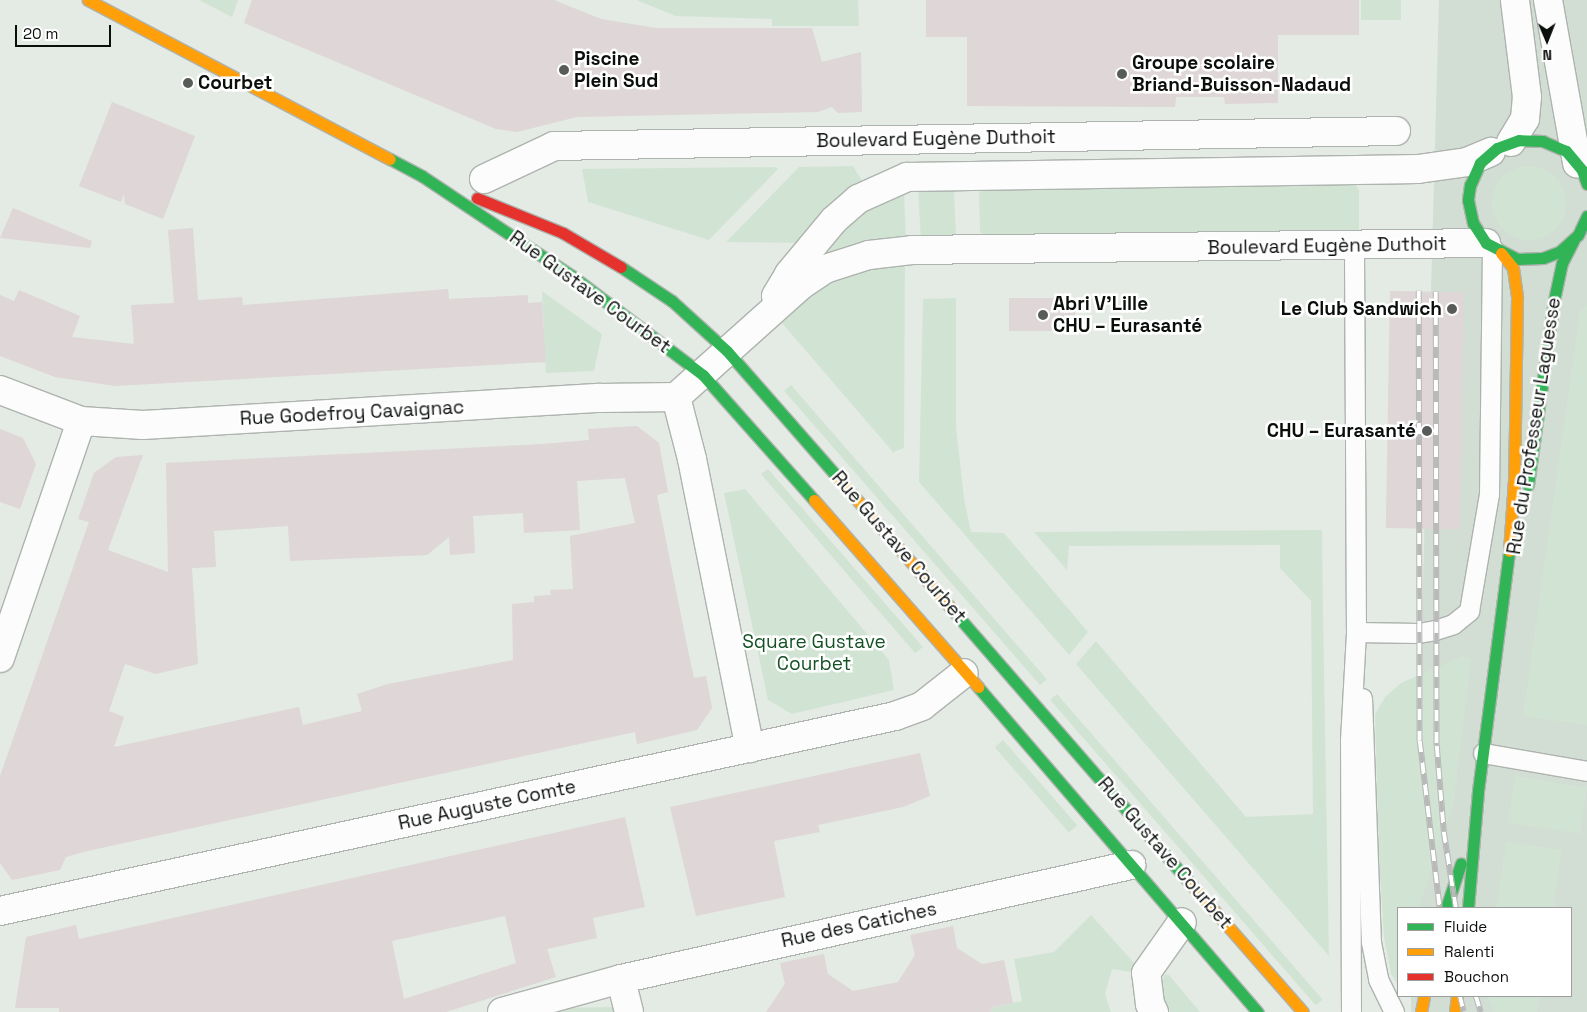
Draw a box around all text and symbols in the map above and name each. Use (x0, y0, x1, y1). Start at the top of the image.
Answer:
scale bar (18, 15, 114, 47)
north arrow (1522, 15, 1572, 65)
text: 20 m (23, 24, 58, 43)
text: N (1542, 46, 1552, 64)
place label: Piscine Plein Sud (574, 48, 658, 92)
place label: Groupe scolaire Briand-Buisson-Nadaud (1132, 52, 1351, 96)
marker: Piscine Plein Sud (558, 64, 570, 76)
marker: Groupe scolaire Briand-Buisson-Nadaud (1116, 68, 1128, 80)
place label: Courbet (198, 72, 273, 94)
marker: Courbet (182, 77, 194, 89)
street label: Boulevard Eugène Duthoit (816, 126, 1056, 152)
street label: Rue Gustave Courbet (505, 226, 675, 358)
street label: Boulevard Eugène Duthoit (1207, 233, 1447, 259)
place label: Abri V'Lille CHU – Eurasanté (1053, 293, 1203, 337)
street label: Rue du Professeur Laguesse (1502, 296, 1566, 556)
place label: Le Club Sandwich (1281, 298, 1442, 320)
marker: Le Club Sandwich (1446, 303, 1458, 315)
marker: Abri V'Lille CHU – Eurasanté (1037, 309, 1049, 321)
street label: Rue Godefroy Cavaignac (239, 396, 465, 430)
place label: CHU – Eurasanté (1266, 420, 1416, 442)
marker: CHU – Eurasanté (1420, 424, 1434, 438)
street label: Rue Gustave Courbet (827, 467, 971, 627)
park label: Square Gustave Courbet (742, 631, 886, 675)
street label: Rue Gustave Courbet (1093, 773, 1237, 933)
street label: Rue Auguste Comte (396, 775, 578, 835)
street label: Rue des Catiches (779, 897, 939, 953)
legend (1397, 907, 1572, 997)
text: Fluide (1444, 917, 1487, 936)
text: Ralenti (1444, 942, 1494, 961)
text: Bouchon (1444, 967, 1509, 986)

